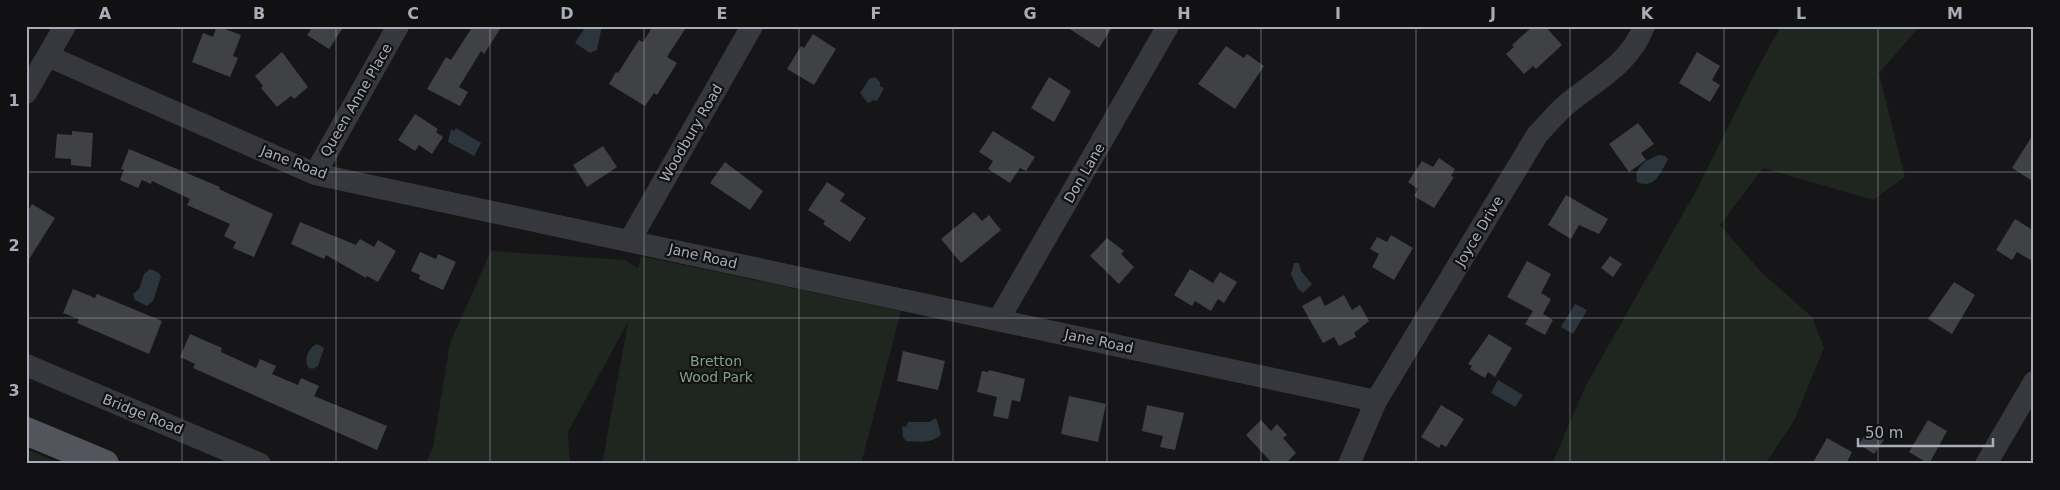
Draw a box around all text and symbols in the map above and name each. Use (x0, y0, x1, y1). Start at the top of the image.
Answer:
text: A (99, 4, 112, 23)
text: B (253, 4, 265, 23)
text: C (407, 4, 419, 23)
text: D (560, 4, 574, 23)
text: E (717, 4, 727, 23)
text: F (871, 4, 881, 23)
text: G (1023, 4, 1037, 23)
text: H (1177, 4, 1191, 23)
text: I (1335, 4, 1341, 23)
text: J (1489, 4, 1496, 23)
text: K (1641, 4, 1654, 23)
text: L (1796, 4, 1806, 23)
text: M (1947, 4, 1963, 23)
street label: Queen Anne Place (317, 41, 395, 159)
street label: Woodbury Road (656, 81, 726, 185)
text: 1 (8, 91, 20, 110)
street label: Don Lane (1060, 140, 1108, 206)
street label: Jane Road (258, 142, 329, 182)
street label: Joyce Drive (1451, 193, 1506, 270)
text: 2 (8, 236, 20, 255)
street label: Jane Road (666, 240, 739, 272)
street label: Jane Road (1062, 326, 1135, 356)
park label: Bretton Wood Park (679, 353, 754, 385)
text: 3 (8, 381, 20, 400)
street label: Bridge Road (100, 391, 186, 437)
scale bar (1858, 415, 1992, 447)
text: 50 m (1865, 424, 1903, 442)

